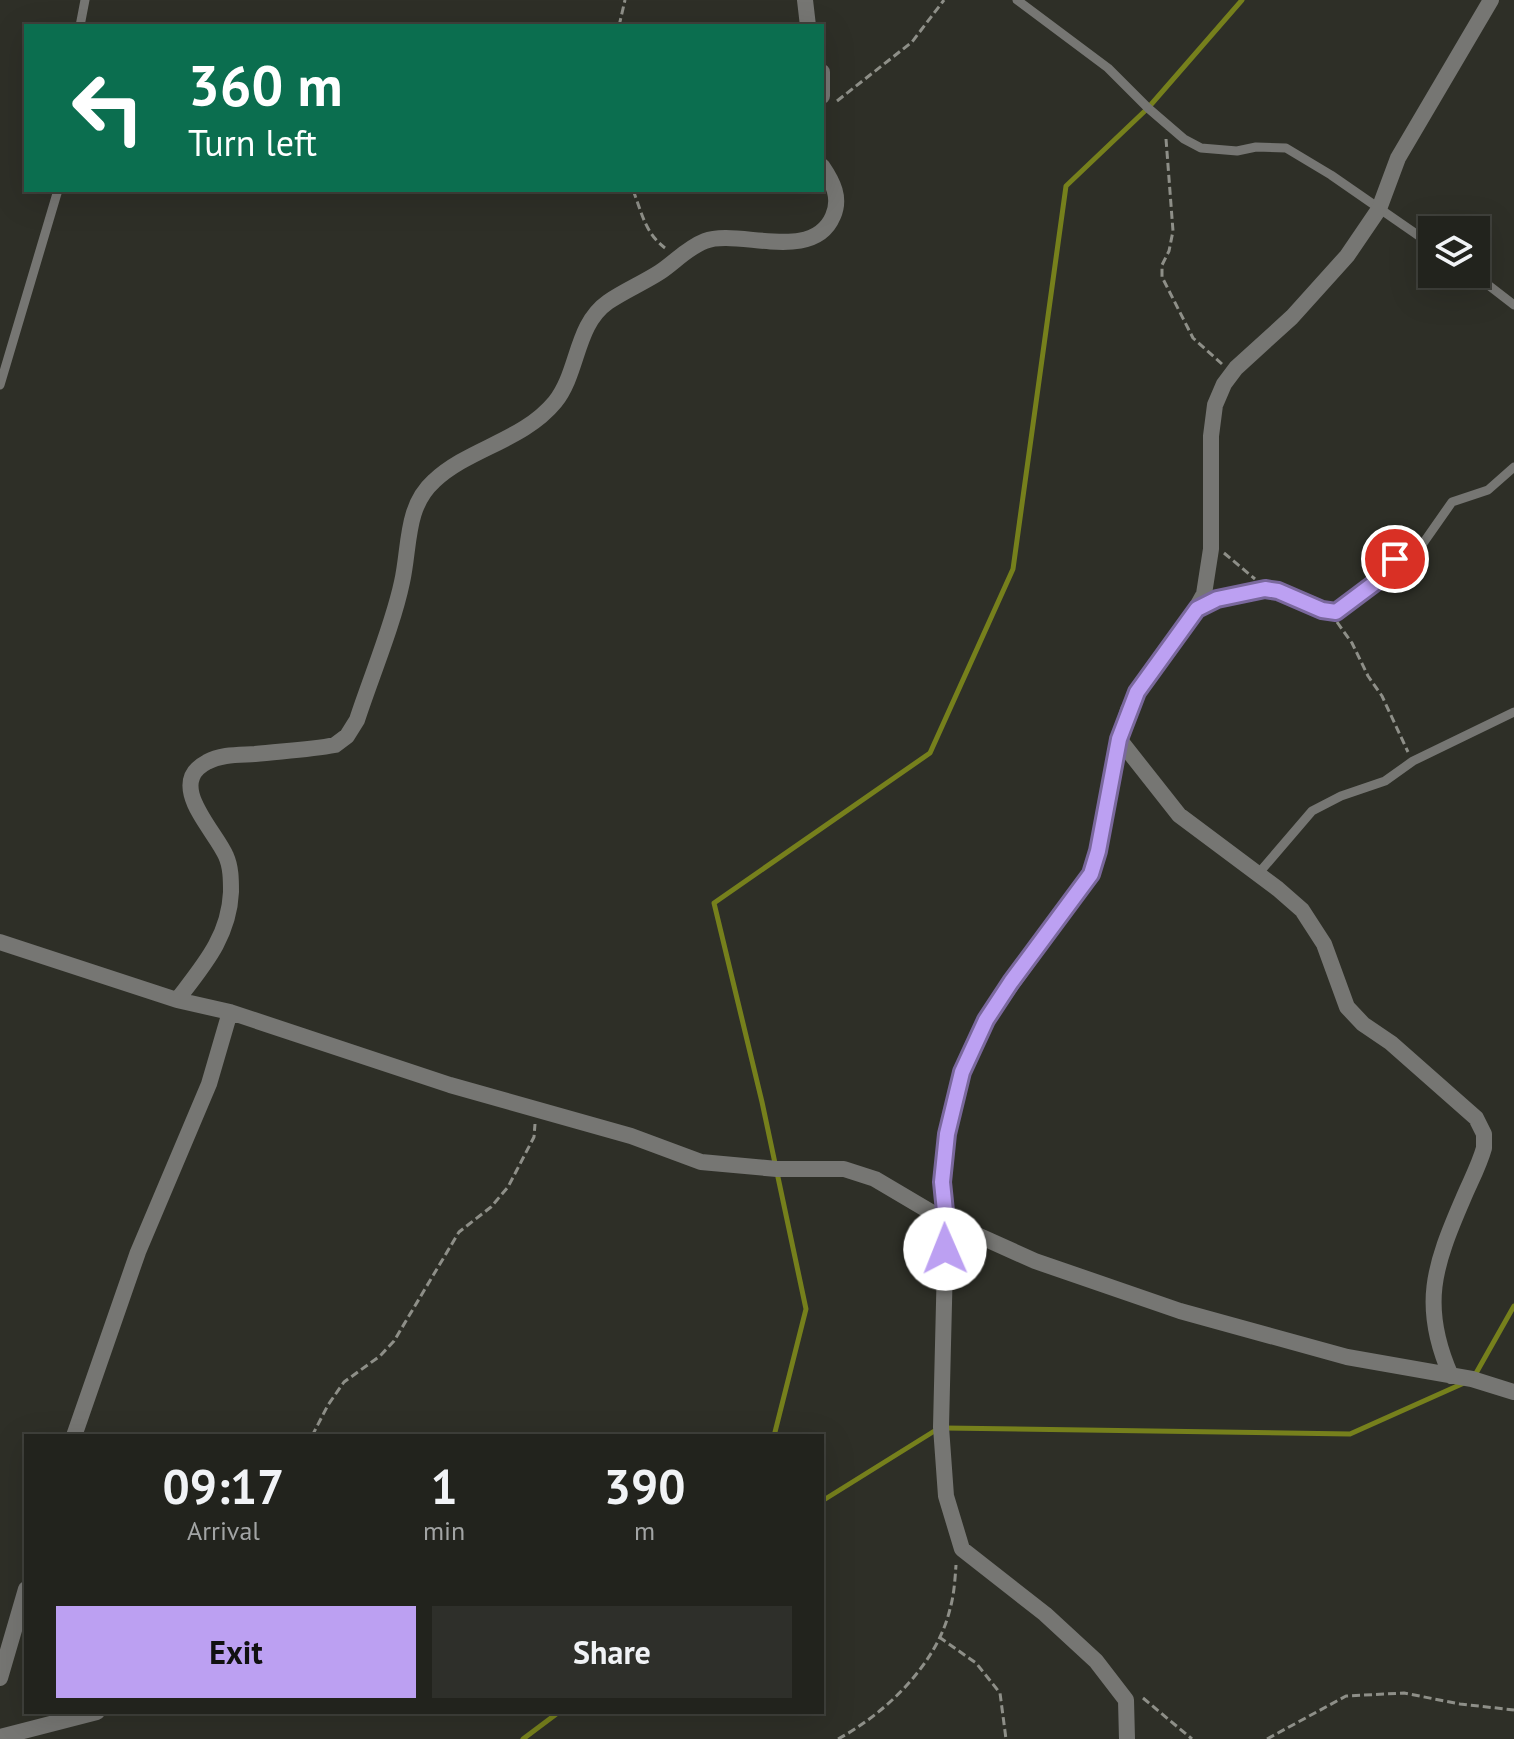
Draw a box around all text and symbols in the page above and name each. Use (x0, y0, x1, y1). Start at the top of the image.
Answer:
text: 360 m (188, 49, 343, 121)
icon: left (56, 56, 160, 160)
text: Turn left (188, 119, 317, 166)
map controls (1418, 216, 1490, 288)
button: layers (1418, 216, 1490, 288)
pin (1361, 525, 1429, 593)
icon: arrive (1373, 537, 1417, 581)
position arrow (903, 1207, 987, 1291)
text: 09:17 (163, 1455, 284, 1517)
text: 1 (430, 1455, 458, 1517)
text: 390 (604, 1455, 685, 1517)
text: Arrival (187, 1514, 260, 1547)
text: min (423, 1514, 465, 1547)
text: m (634, 1514, 655, 1547)
button: Exit (56, 1606, 416, 1698)
button: Share (432, 1606, 792, 1698)

